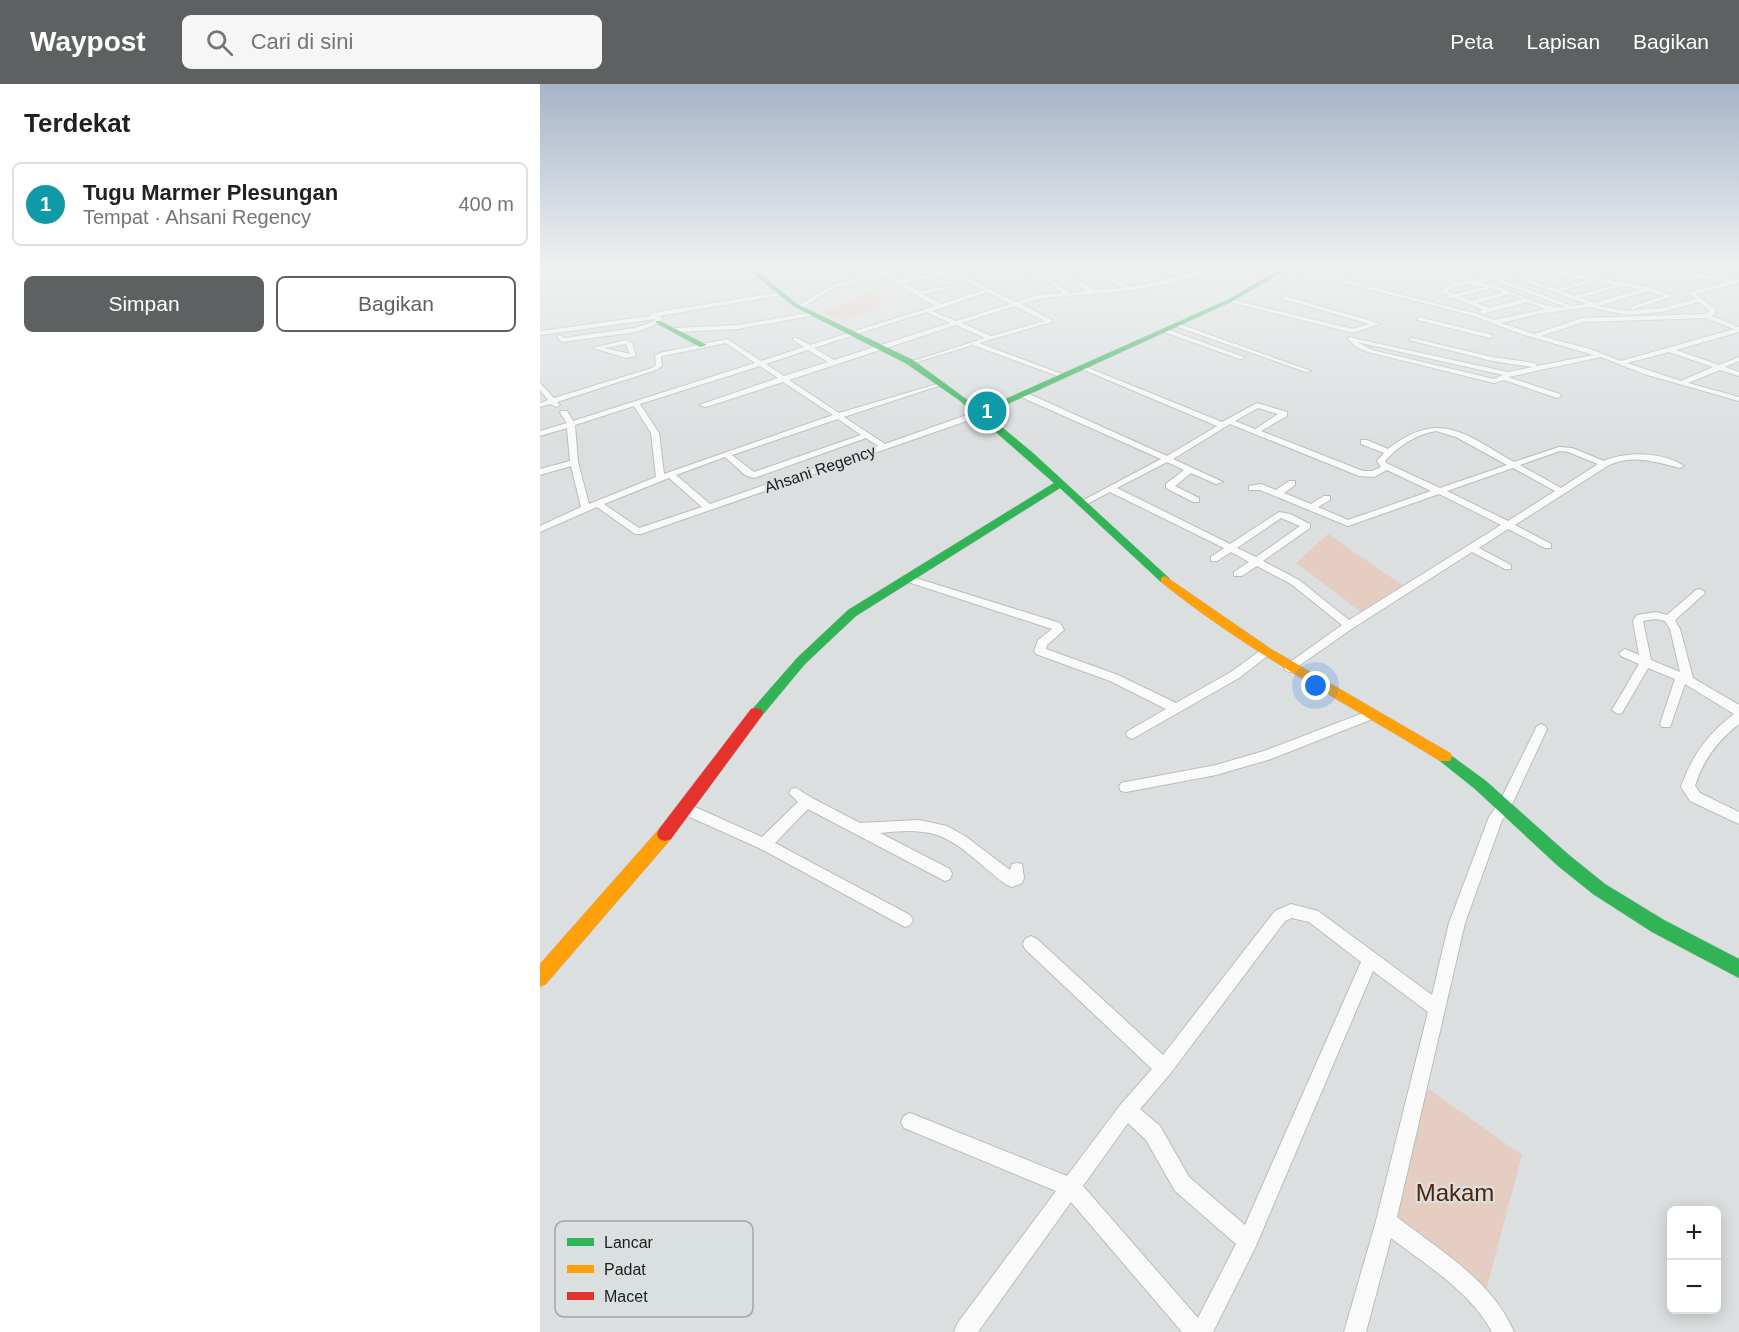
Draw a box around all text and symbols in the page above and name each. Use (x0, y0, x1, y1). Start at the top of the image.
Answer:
search box (182, 15, 602, 69)
text: Waypost (30, 26, 146, 57)
icon: search (203, 26, 236, 59)
text: Cari di sini (251, 29, 353, 54)
text: Peta (1450, 30, 1494, 53)
text: Lapisan (1527, 30, 1600, 53)
text: Bagikan (1633, 30, 1709, 53)
text: Terdekat (24, 108, 130, 138)
text: Tugu Marmer Plesungan (83, 180, 338, 205)
text: 1 (40, 193, 51, 215)
text: 400 m (458, 193, 514, 215)
text: Tempat · Ahsani Regency (83, 206, 311, 228)
button: Simpan (24, 276, 264, 332)
button: Bagikan (276, 276, 516, 332)
pin: 1 (968, 388, 1006, 434)
street label: Ahsani Regency (762, 442, 878, 496)
your location (1301, 671, 1330, 700)
park label: Makam (1416, 1179, 1494, 1206)
map controls (1667, 1206, 1721, 1314)
button: + (1667, 1206, 1721, 1260)
legend (555, 1221, 753, 1317)
text: Lancar (604, 1234, 654, 1251)
button: − (1667, 1260, 1721, 1314)
text: Padat (604, 1261, 646, 1278)
text: Macet (604, 1288, 648, 1305)

